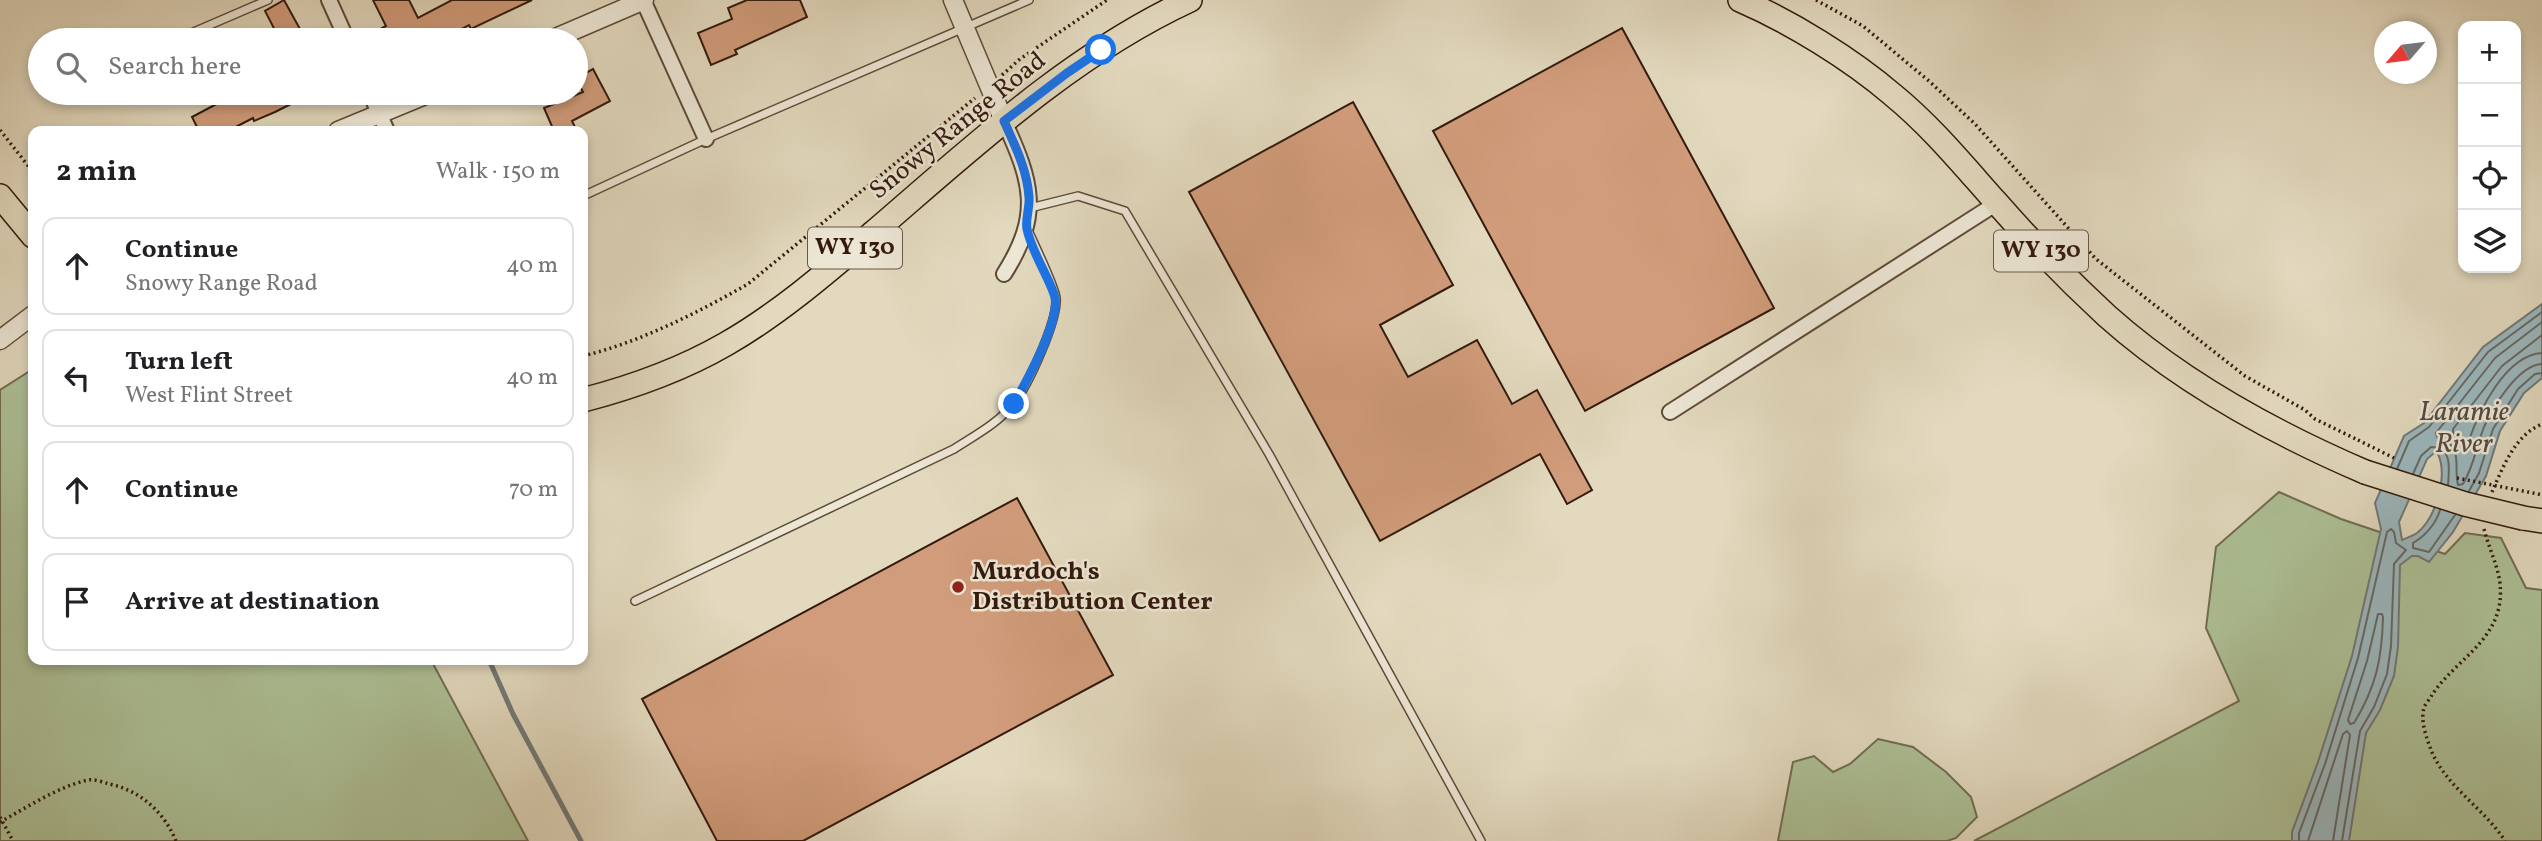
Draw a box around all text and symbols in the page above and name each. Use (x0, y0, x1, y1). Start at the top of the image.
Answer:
north arrow (2374, 21, 2437, 84)
map controls (2458, 21, 2521, 273)
button: + (2458, 21, 2521, 84)
search box (28, 28, 588, 105)
route start (1085, 34, 1116, 65)
street label: Snowy Range Road (862, 43, 1054, 209)
icon: search (52, 48, 90, 86)
text: Search here (108, 49, 241, 85)
button: − (2458, 84, 2521, 147)
button: locate (2458, 147, 2521, 210)
text: 2 min (56, 151, 137, 193)
text: Walk · 150 m (436, 156, 560, 188)
button: layers (2458, 210, 2521, 273)
road number: WY 130 (808, 228, 902, 268)
road number: WY 130 (1994, 230, 2088, 272)
text: Continue (125, 232, 238, 268)
icon: ahead (58, 247, 96, 285)
text: 40 m (506, 250, 558, 282)
text: Snowy Range Road (125, 268, 318, 300)
text: Turn left (125, 344, 233, 380)
icon: left (58, 359, 96, 397)
text: 40 m (506, 362, 558, 394)
text: West Flint Street (125, 380, 293, 412)
route end (998, 388, 1029, 419)
water label: Laramie River (2419, 393, 2509, 464)
icon: ahead (58, 471, 96, 509)
text: Continue (125, 472, 238, 508)
text: 70 m (509, 474, 558, 506)
place label: Murdoch's Distribution Center (972, 554, 1213, 620)
marker: Murdoch's Distribution Center (950, 579, 966, 595)
icon: arrive (58, 583, 96, 621)
text: Arrive at destination (125, 584, 380, 620)

